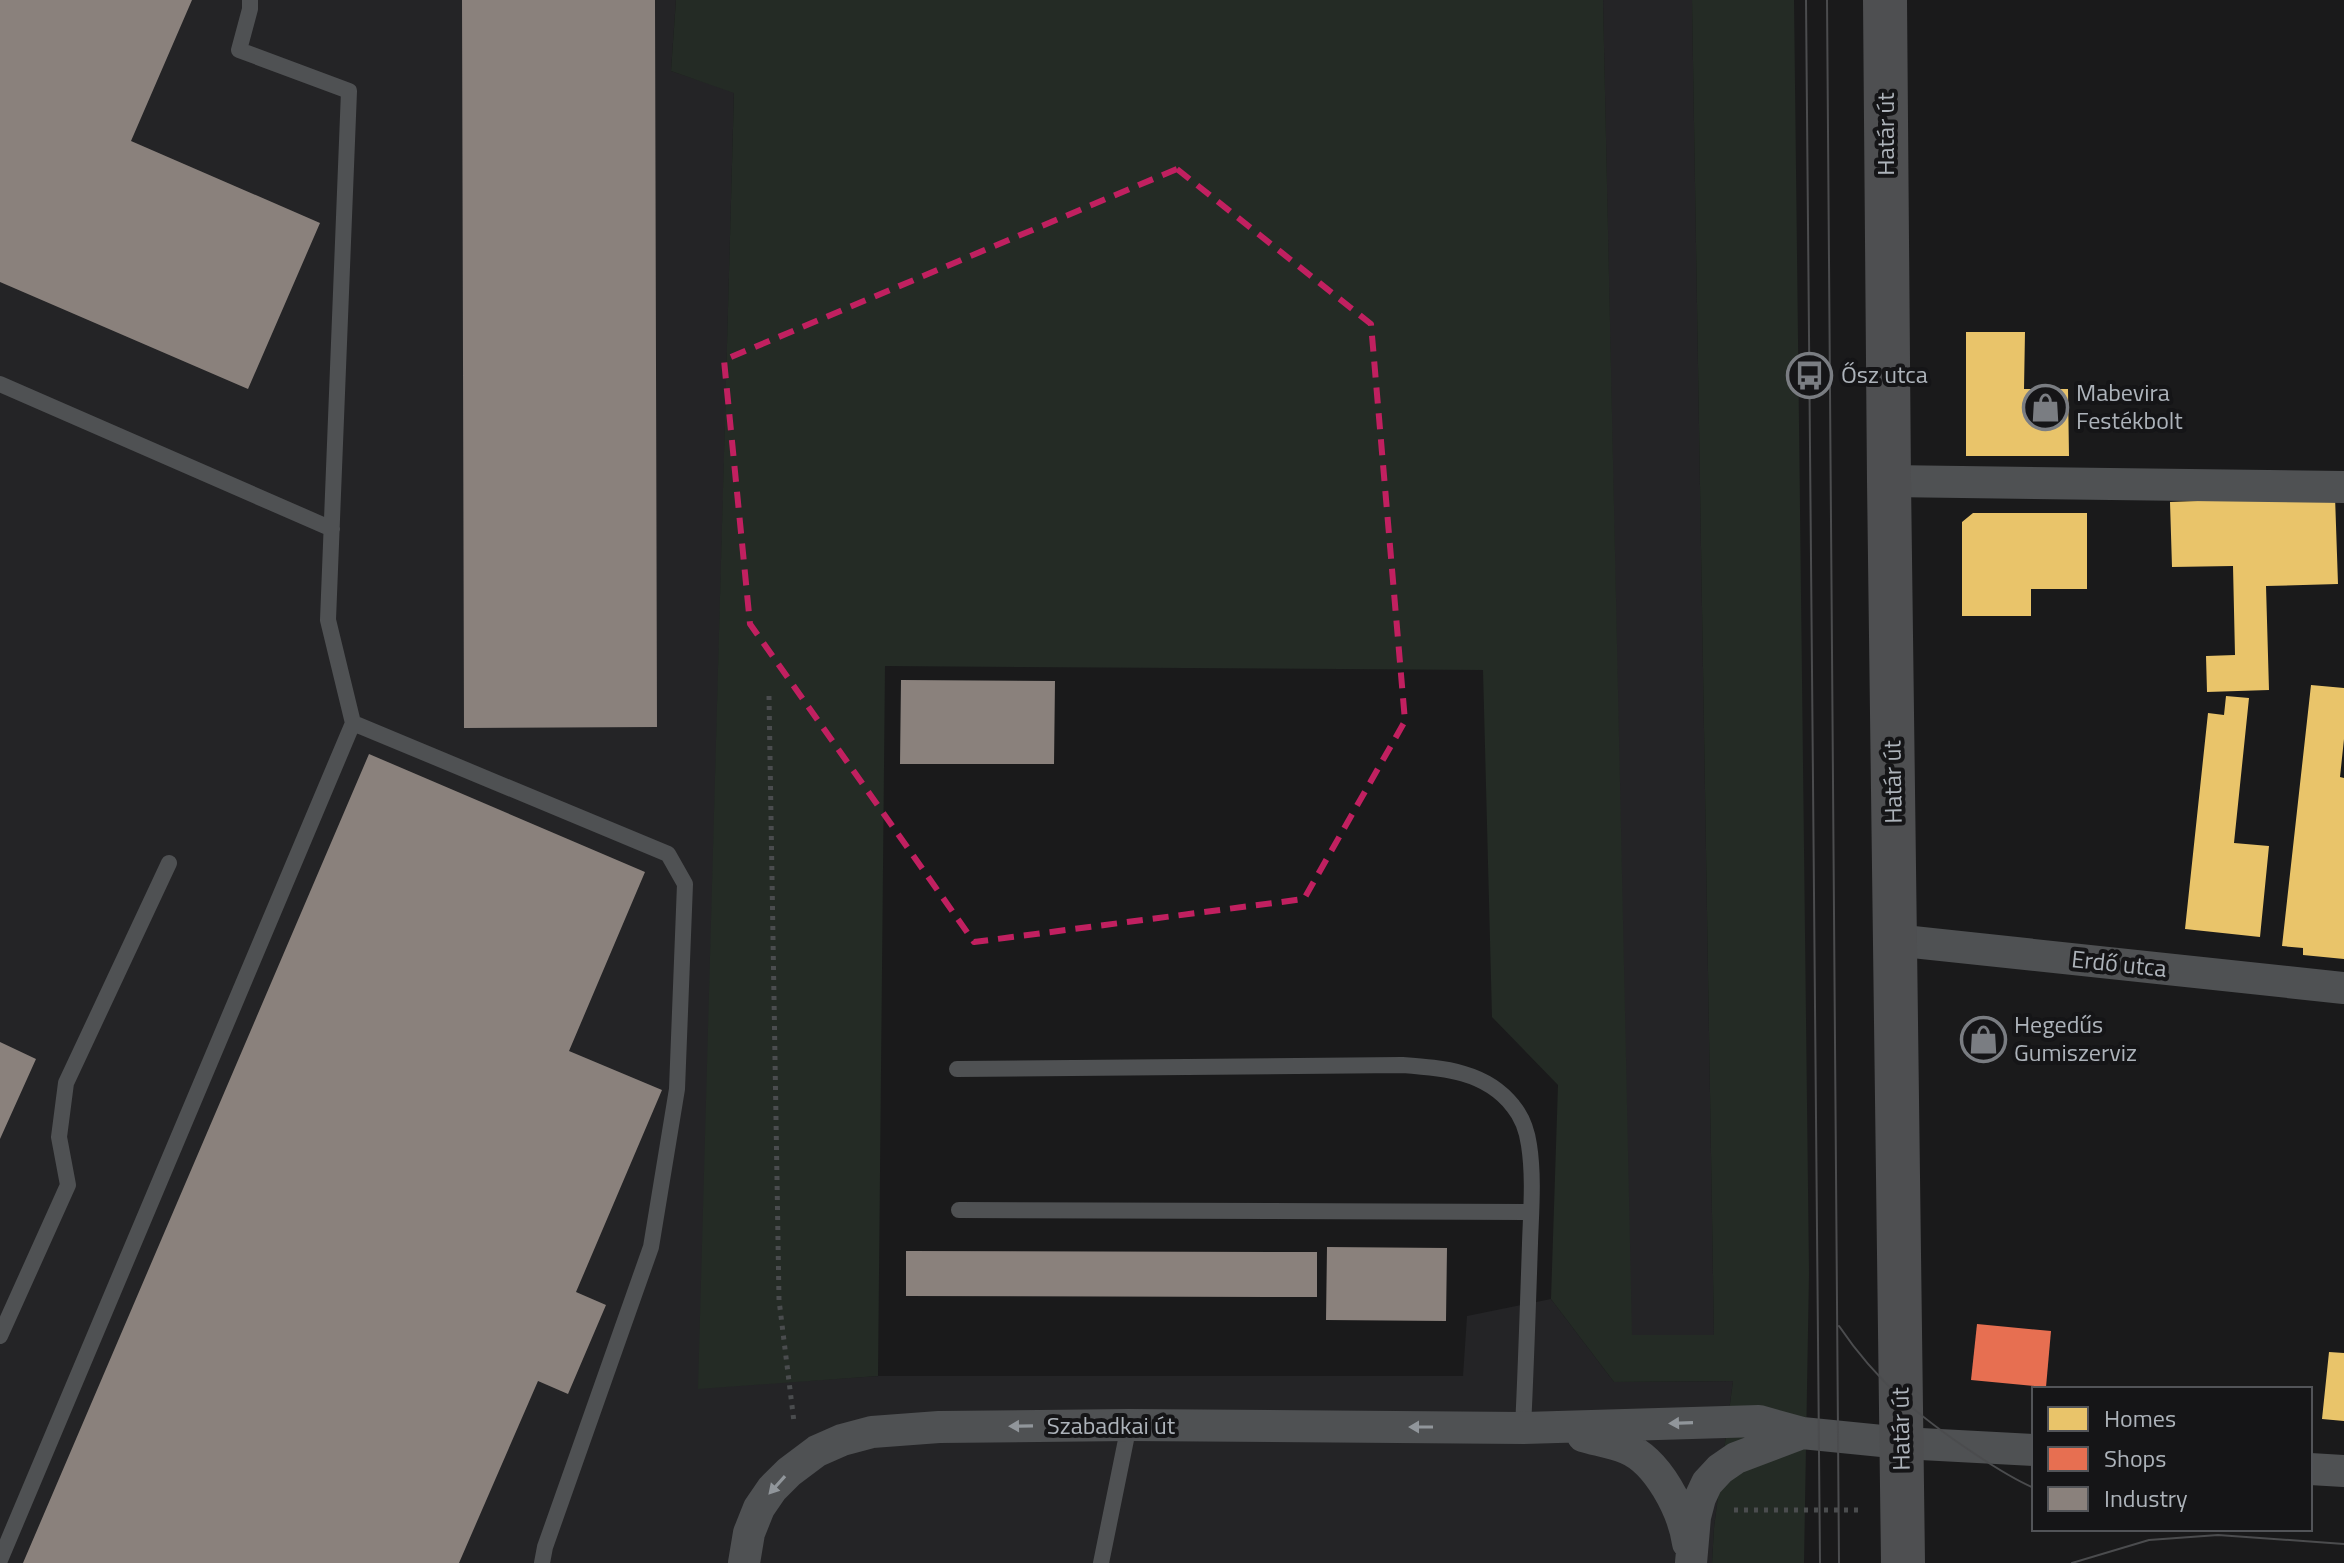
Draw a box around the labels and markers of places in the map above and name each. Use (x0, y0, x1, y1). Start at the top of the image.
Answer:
bus stop icon: Ősz utca (1786, 351, 1834, 399)
place label: Ősz utca (1841, 356, 1928, 392)
place label: Mabevira Festékbolt (2076, 374, 2183, 438)
shop icon: Mabevira Festékbolt (2021, 383, 2069, 431)
place label: Hegedűs Gumiszerviz (2014, 1006, 2137, 1070)
shop icon: Hegedűs Gumiszerviz (1959, 1015, 2007, 1063)

